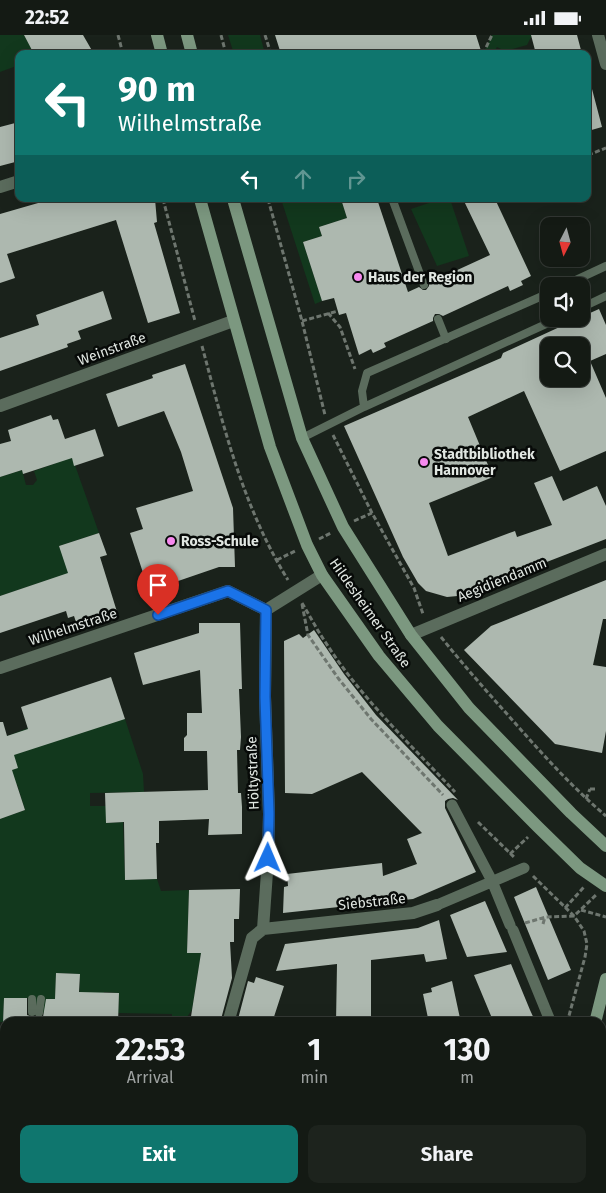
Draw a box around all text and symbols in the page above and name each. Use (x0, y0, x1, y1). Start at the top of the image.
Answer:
text: 22:52 (25, 6, 69, 29)
text: 90 m (118, 68, 196, 110)
icon: left (35, 70, 100, 135)
text: Wilhelmstraße (118, 110, 262, 137)
icon: left (236, 165, 264, 193)
icon: ahead (289, 165, 317, 193)
icon: right (342, 165, 370, 193)
north arrow (540, 217, 590, 267)
map controls (540, 217, 590, 387)
place label: Haus der Region (368, 269, 472, 286)
marker: Haus der Region (352, 271, 364, 283)
button: sound (540, 277, 590, 327)
street label: Weinstraße (76, 329, 148, 369)
button: search (540, 337, 590, 387)
place label: Stadtbibliothek Hannover (434, 446, 535, 479)
marker: Stadtbibliothek Hannover (418, 456, 430, 468)
place label: Ross-Schule (181, 533, 259, 550)
marker: Ross-Schule (165, 535, 177, 547)
street label: Aegidiendamm (455, 554, 549, 606)
street label: Hildesheimer Straße (326, 555, 414, 671)
pin (137, 564, 179, 615)
icon: arrive (144, 571, 172, 599)
street label: Wilhelmstraße (27, 605, 119, 649)
street label: Höltystraße (243, 736, 263, 810)
position arrow (241, 831, 293, 883)
street label: Siebstraße (338, 890, 406, 914)
text: 22:53 (115, 1032, 185, 1068)
text: 1 (307, 1032, 321, 1068)
text: 130 (444, 1032, 491, 1068)
text: Arrival (127, 1068, 174, 1087)
text: min (301, 1068, 328, 1087)
text: m (460, 1068, 474, 1087)
button: Exit (20, 1125, 298, 1183)
button: Share (308, 1125, 586, 1183)

